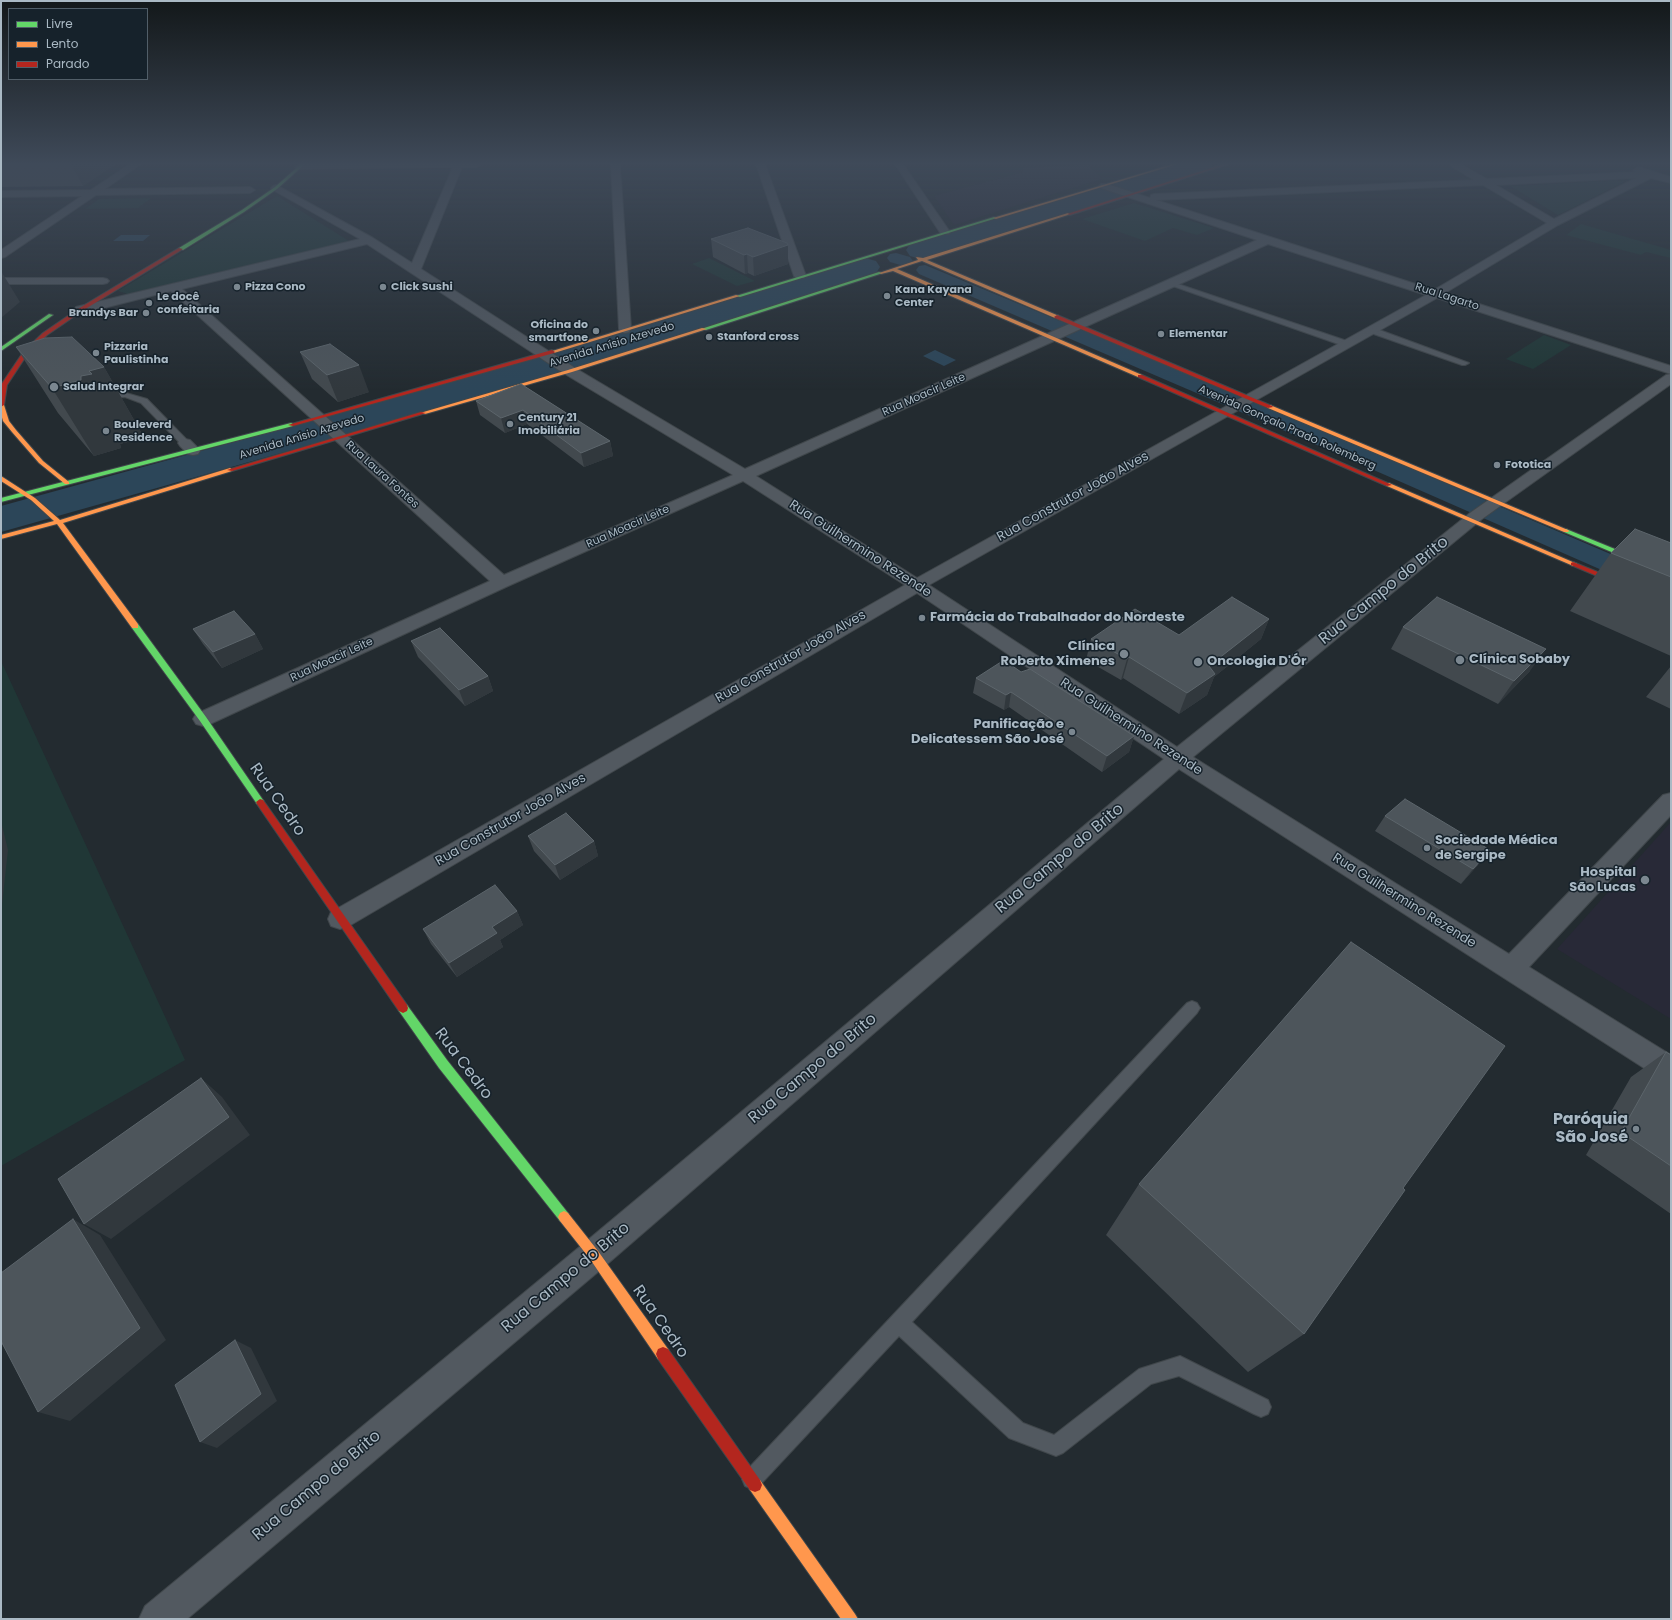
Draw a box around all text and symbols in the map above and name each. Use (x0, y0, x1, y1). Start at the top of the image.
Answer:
legend (8, 8, 148, 80)
text: Livre (46, 15, 73, 32)
text: Lento (46, 35, 78, 52)
text: Parado (46, 55, 89, 72)
place label: Pizza Cono (245, 280, 306, 294)
place label: Click Sushi (391, 280, 453, 294)
street label: Rua Lagarto (1413, 280, 1481, 314)
marker: Pizza Cono (232, 282, 242, 292)
marker: Click Sushi (378, 282, 388, 292)
place label: Kana Kayana Center (895, 283, 972, 309)
place label: Le docê confeitaria (157, 290, 219, 316)
marker: Kana Kayana Center (882, 291, 892, 301)
marker: Le docê confeitaria (144, 298, 154, 308)
place label: Brandys Bar (69, 306, 138, 320)
marker: Brandys Bar (141, 308, 151, 318)
place label: Oficina do smartfone (528, 318, 588, 344)
street label: Avenida Anísio Azevedo (548, 320, 676, 370)
marker: Oficina do smartfone (591, 326, 601, 336)
place label: Elementar (1169, 327, 1227, 341)
marker: Elementar (1156, 329, 1166, 339)
place label: Stanford cross (717, 330, 799, 344)
marker: Stanford cross (704, 332, 714, 342)
place label: Pizzaria Paulistinha (104, 340, 168, 366)
marker: Pizzaria Paulistinha (91, 348, 101, 358)
street label: Rua Moacir Leite (880, 371, 968, 419)
place label: Salud Integrar (63, 380, 144, 394)
marker: Salud Integrar (48, 381, 60, 393)
street label: Avenida Gonçalo Prado Rolemberg (1196, 383, 1378, 473)
place label: Century 21 Imobiliária (518, 411, 580, 437)
street label: Avenida Anísio Azevedo (238, 412, 366, 462)
place label: Bouleverd Residence (114, 418, 172, 444)
marker: Century 21 Imobiliária (505, 419, 515, 429)
marker: Bouleverd Residence (101, 426, 111, 436)
street label: Rua Laura Fontes (343, 439, 421, 511)
street label: Rua Construtor João Alves (994, 449, 1152, 545)
place label: Fototica (1505, 458, 1551, 472)
marker: Fototica (1492, 460, 1502, 470)
street label: Rua Guilhermino Rezende (786, 497, 934, 601)
street label: Rua Moacir Leite (584, 503, 672, 551)
street label: Rua Campo do Brito (1315, 533, 1453, 649)
street label: Rua Construtor João Alves (713, 607, 869, 707)
place label: Farmácia do Trabalhador do Nordeste (930, 610, 1185, 626)
marker: Farmácia do Trabalhador do Nordeste (917, 613, 927, 623)
street label: Rua Moacir Leite (289, 635, 375, 685)
place label: Clínica Roberto Ximenes (1001, 639, 1115, 670)
marker: Clínica Roberto Ximenes (1118, 648, 1130, 660)
place label: Clínica Sobaby (1469, 652, 1570, 668)
place label: Oncologia D'Ór (1207, 654, 1307, 670)
marker: Clínica Sobaby (1454, 654, 1466, 666)
marker: Oncologia D'Ór (1192, 656, 1204, 668)
street label: Rua Guilhermino Rezende (1057, 675, 1205, 779)
place label: Panificação e Delicatessem São José (911, 717, 1064, 748)
marker: Panificação e Delicatessem São José (1067, 727, 1077, 737)
street label: Rua Cedro (245, 760, 309, 840)
street label: Rua Construtor João Alves (433, 770, 589, 870)
street label: Rua Campo do Brito (992, 800, 1128, 918)
place label: Sociedade Médica de Sergipe (1435, 833, 1558, 864)
marker: Sociedade Médica de Sergipe (1422, 843, 1432, 853)
street label: Rua Guilhermino Rezende (1329, 850, 1479, 952)
place label: Hospital São Lucas (1569, 865, 1636, 896)
marker: Hospital São Lucas (1639, 874, 1651, 886)
street label: Rua Campo do Brito (745, 1010, 881, 1128)
street label: Rua Cedro (430, 1025, 496, 1103)
place label: Paróquia São José (1553, 1110, 1628, 1148)
marker: Paróquia São José (1631, 1124, 1641, 1134)
street label: Rua Campo do Brito (498, 1219, 634, 1337)
street label: Rua Cedro (628, 1282, 692, 1362)
street label: Rua Campo do Brito (249, 1427, 385, 1545)

